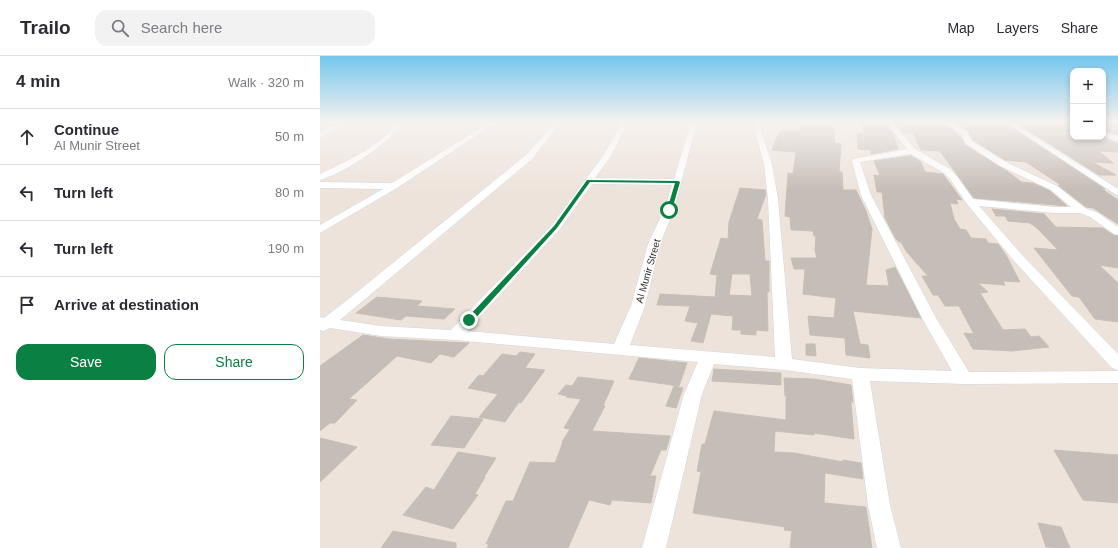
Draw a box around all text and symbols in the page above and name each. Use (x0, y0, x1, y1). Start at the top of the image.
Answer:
search box (95, 10, 375, 46)
text: Trailo (20, 17, 71, 38)
icon: search (109, 17, 131, 39)
text: Search here (141, 19, 222, 36)
text: Map (947, 20, 975, 36)
text: Layers (997, 20, 1039, 36)
text: Share (1061, 20, 1098, 36)
map controls (1070, 68, 1106, 140)
button: + (1070, 68, 1106, 104)
text: 4 min (16, 72, 60, 91)
text: Walk · 320 m (228, 75, 304, 90)
button: − (1070, 104, 1106, 140)
text: Continue (54, 121, 119, 138)
icon: ahead (16, 126, 38, 148)
text: 50 m (275, 129, 304, 144)
text: Al Munir Street (54, 138, 140, 153)
icon: left (16, 182, 38, 204)
text: Turn left (54, 184, 113, 201)
text: 80 m (275, 185, 304, 200)
route start (660, 201, 678, 219)
street label: Al Munir Street (634, 237, 662, 304)
icon: left (16, 238, 38, 260)
text: Turn left (54, 240, 113, 257)
text: 190 m (268, 241, 304, 256)
icon: arrive (16, 294, 38, 316)
text: Arrive at destination (54, 296, 199, 313)
route end (460, 311, 478, 329)
button: Save (16, 344, 156, 380)
button: Share (164, 344, 304, 380)

